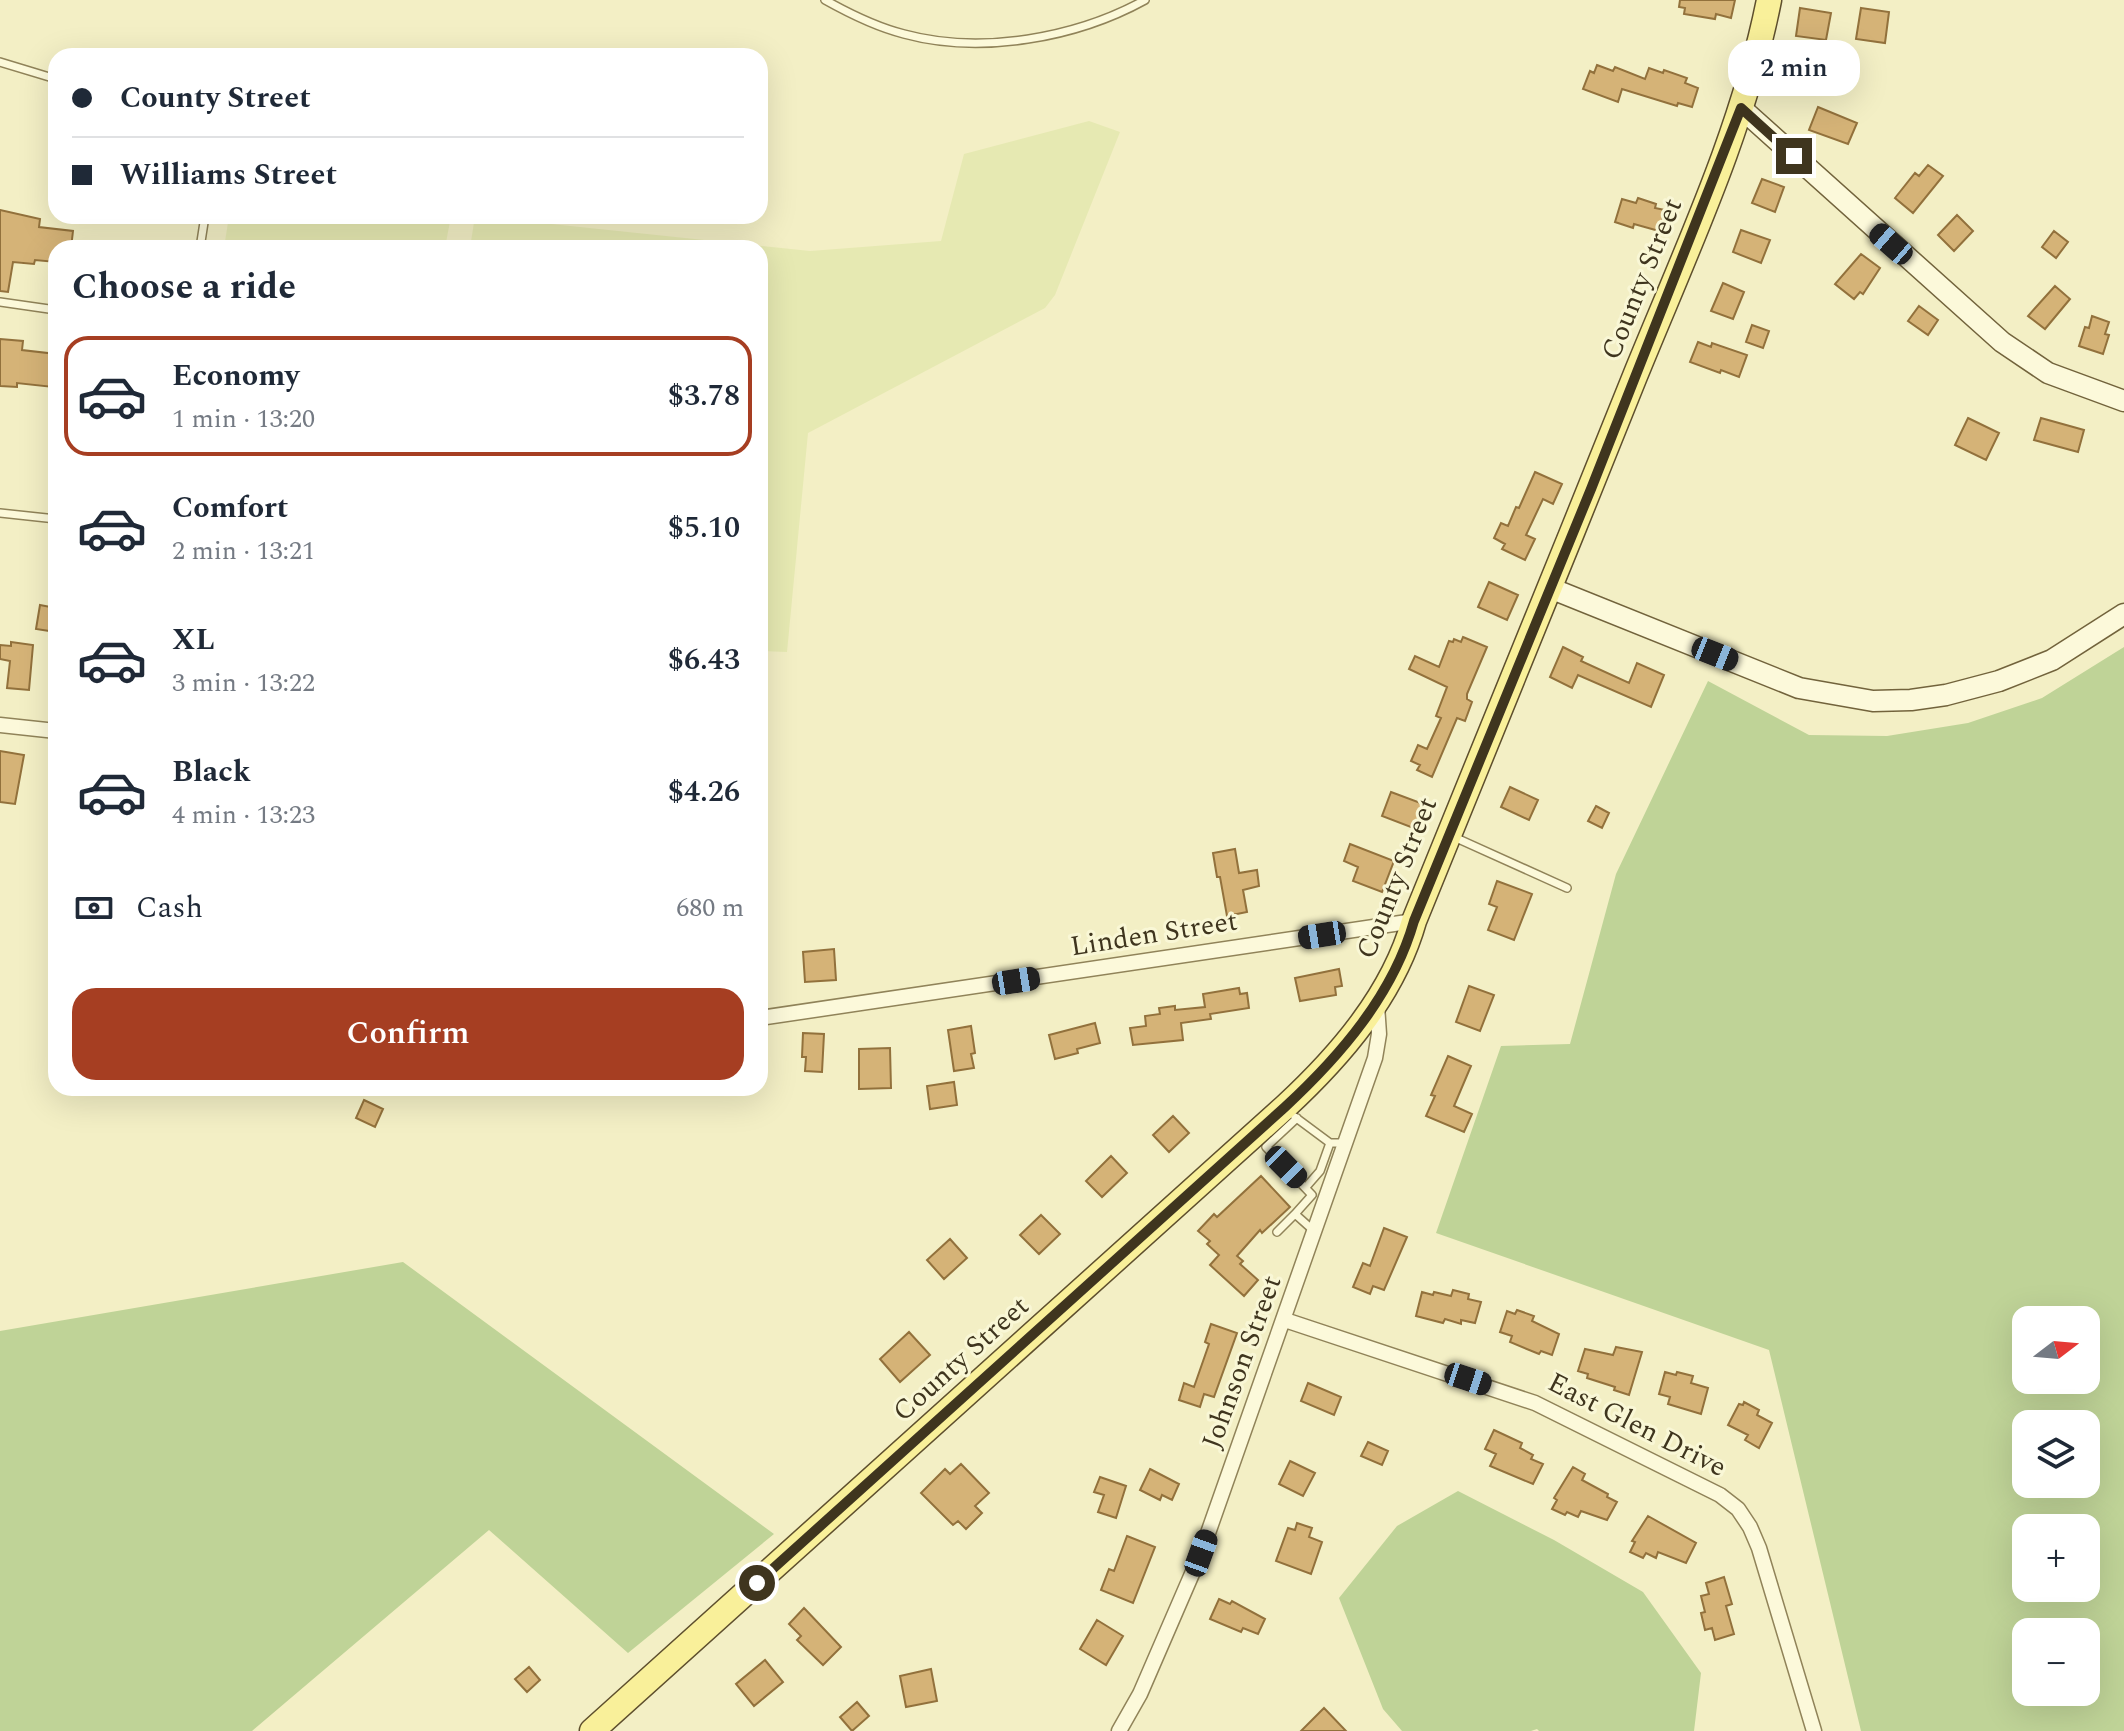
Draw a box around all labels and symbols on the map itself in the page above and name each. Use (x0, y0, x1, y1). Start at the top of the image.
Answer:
callout: 2 min (1728, 40, 1860, 96)
route end (1776, 138, 1812, 174)
street label: County Street (1590, 191, 1694, 366)
car (1865, 219, 1917, 269)
car (1688, 634, 1742, 674)
street label: County Street (1345, 790, 1449, 965)
street label: Linden Street (1067, 900, 1241, 968)
car (1296, 919, 1348, 951)
car (990, 965, 1042, 997)
car (1261, 1142, 1311, 1192)
street label: Johnson Street (1191, 1269, 1293, 1455)
street label: County Street (883, 1286, 1039, 1432)
north arrow (2012, 1306, 2100, 1394)
car (1441, 1360, 1495, 1398)
street label: East Glen Drive (1540, 1361, 1734, 1489)
car (1182, 1526, 1220, 1580)
route start (739, 1565, 775, 1601)

